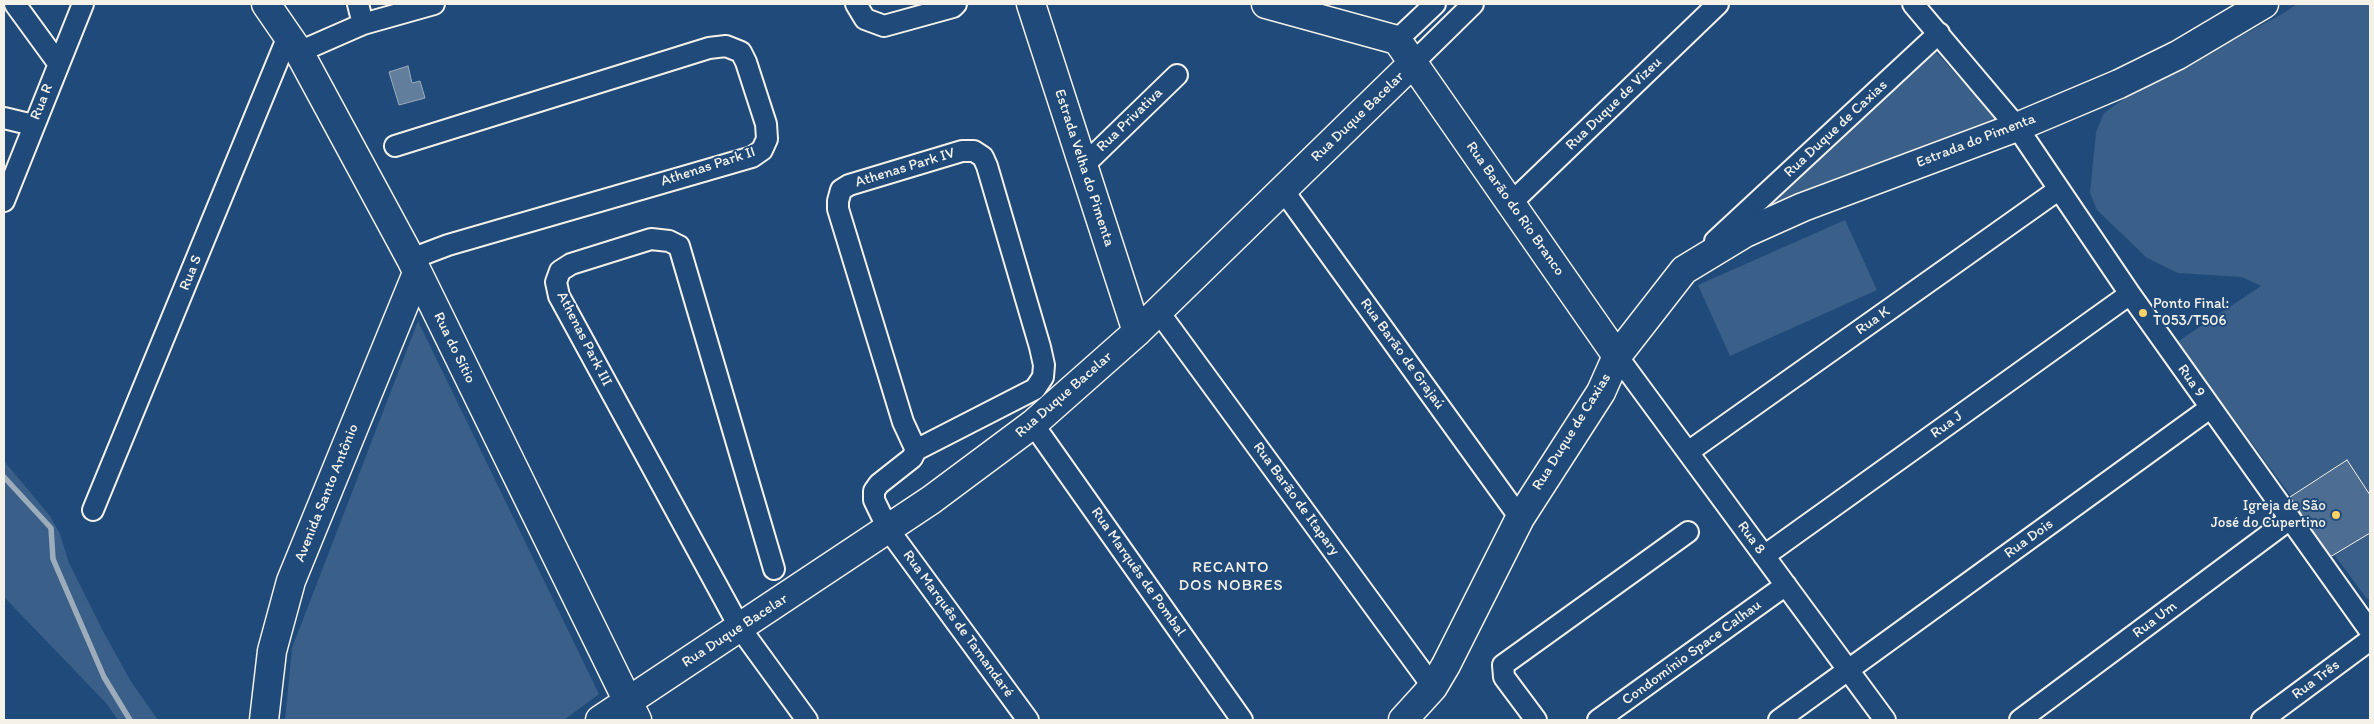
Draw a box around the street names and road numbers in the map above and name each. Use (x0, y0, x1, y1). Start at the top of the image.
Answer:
street label: Rua Duque de Vizeu (1562, 54, 1666, 154)
street label: Rua Duque Bacelar (1308, 68, 1408, 166)
street label: Rua Duque de Caxias (1781, 76, 1891, 182)
street label: Rua R (27, 81, 57, 123)
street label: Rua Privativa (1093, 84, 1167, 156)
street label: Estrada Velha do Pimenta (1050, 87, 1118, 249)
street label: Estrada do Pimenta (1914, 110, 2038, 172)
street label: Rua Barão do Rio Branco (1462, 138, 1568, 280)
street label: Athenas Park II (658, 143, 758, 191)
street label: Athenas Park IV (853, 144, 957, 192)
street label: Rua S (176, 253, 206, 293)
street label: Athenas Park III (552, 289, 616, 389)
street label: Rua Barão de Grajaú (1356, 295, 1448, 413)
street label: Rua K (1852, 303, 1894, 339)
street label: Rua do Sítio (429, 310, 479, 386)
street label: Rua Duque Bacelar (1012, 348, 1116, 442)
street label: Rua 9 (2173, 361, 2209, 401)
street label: Rua Duque de Caxias (1529, 370, 1615, 494)
street label: Rua J (1927, 407, 1967, 443)
street label: Avenida Santo Antônio (291, 421, 363, 565)
street label: Rua Barão de Itapary (1249, 439, 1343, 559)
street label: Rua Marquês de Pombal (1087, 504, 1189, 640)
street label: Rua Dois (2001, 515, 2057, 563)
street label: Rua 8 (1733, 518, 1769, 558)
street label: Rua Marquês de Tamandaré (899, 547, 1017, 701)
street label: Rua Duque Bacelar (679, 590, 791, 672)
street label: Condomínio Space Calhau (1619, 596, 1765, 710)
street label: Rua Um (2129, 598, 2181, 642)
street label: Rua Três (2289, 656, 2343, 704)

